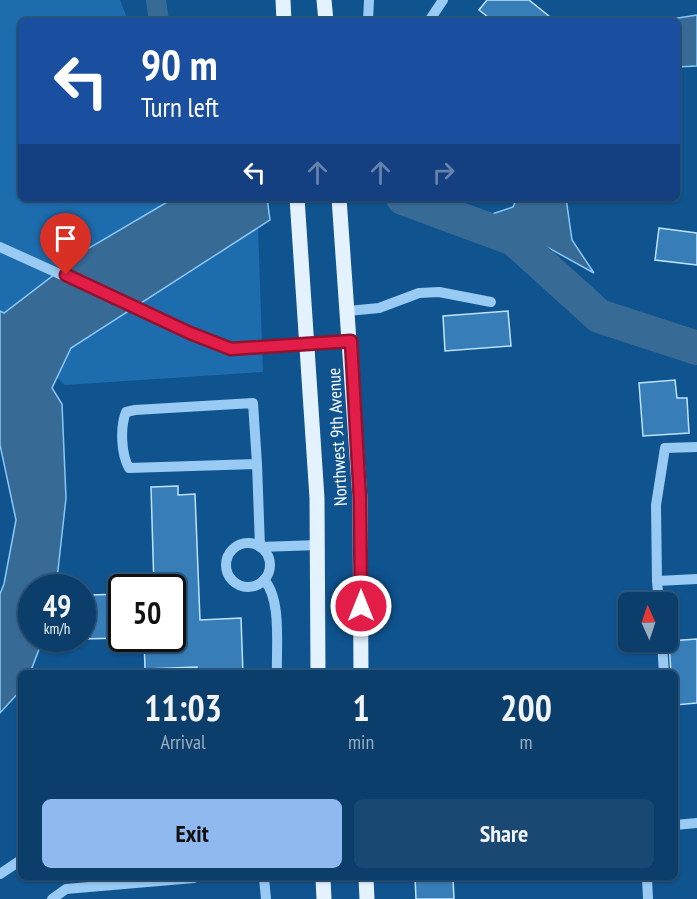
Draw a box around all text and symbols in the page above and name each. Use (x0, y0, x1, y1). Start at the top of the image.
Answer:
text: 90 m (141, 37, 218, 92)
icon: left (42, 42, 120, 120)
text: Turn left (141, 90, 219, 124)
icon: left (238, 156, 271, 189)
icon: ahead (301, 156, 334, 189)
icon: ahead (364, 156, 397, 189)
icon: right (427, 156, 460, 189)
pin (40, 213, 91, 275)
icon: arrive (49, 222, 82, 255)
street label: Northwest 9th Avenue (322, 367, 352, 507)
speed limit sign: 50 (108, 574, 186, 652)
position arrow (329, 574, 393, 638)
text: 49 (43, 586, 71, 625)
north arrow (618, 592, 678, 652)
map controls (618, 592, 678, 652)
text: km/h (44, 619, 70, 638)
text: 11:03 (144, 684, 222, 731)
text: 1 (352, 684, 370, 731)
text: 200 (500, 684, 552, 731)
text: Arrival (160, 729, 206, 755)
text: min (348, 729, 374, 755)
text: m (520, 729, 533, 755)
button: Exit (42, 799, 342, 868)
button: Share (354, 799, 654, 868)

